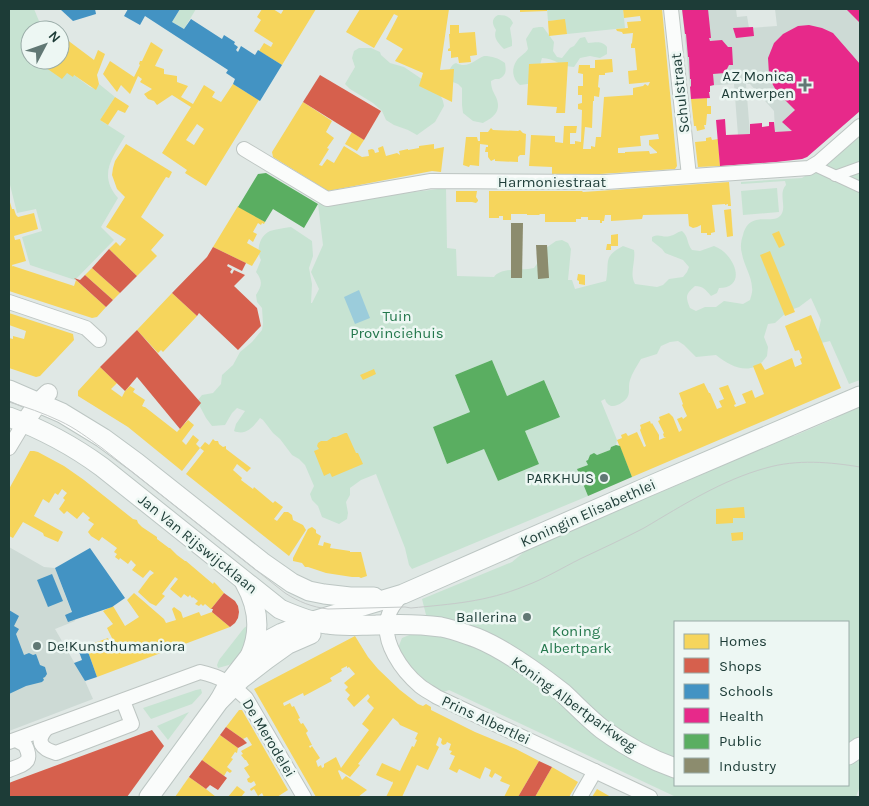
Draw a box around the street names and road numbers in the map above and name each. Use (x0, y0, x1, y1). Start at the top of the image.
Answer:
street label: Schulstraat (667, 52, 693, 134)
street label: Harmoniestraat (498, 173, 606, 191)
street label: Koningin Elisabethlei (517, 475, 659, 551)
street label: Jan Van Rijswijcklaan (135, 490, 261, 598)
street label: Koning Albertparkweg (508, 653, 641, 756)
street label: Prins Albertlei (439, 692, 533, 748)
street label: De Merodelei (239, 696, 299, 780)

